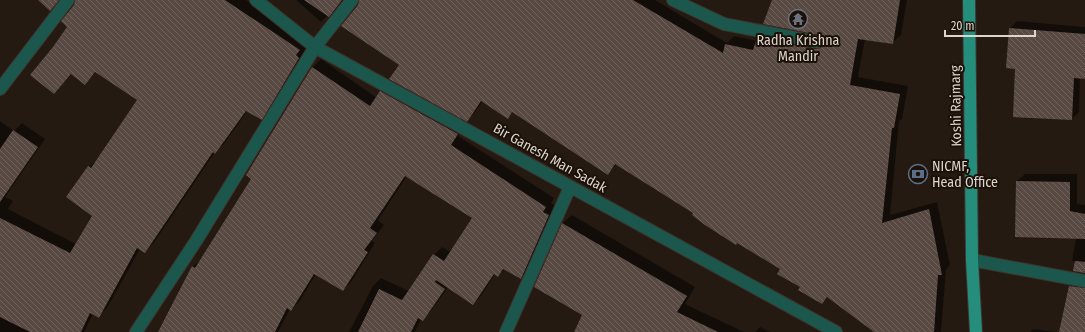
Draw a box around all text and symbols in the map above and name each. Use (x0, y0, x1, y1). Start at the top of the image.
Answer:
temple icon: Radha Krishna Mandir (787, 8, 809, 30)
scale bar (945, 12, 1035, 38)
text: 20 m (951, 19, 975, 33)
place label: Radha Krishna Mandir (757, 32, 840, 65)
street label: Koshi Rajmarg (947, 65, 965, 147)
street label: Bir Ganesh Man Sadak (490, 120, 610, 197)
place label: NICMF, Head Office (932, 158, 998, 191)
bank icon: NICMF, Head Office (907, 163, 929, 185)

